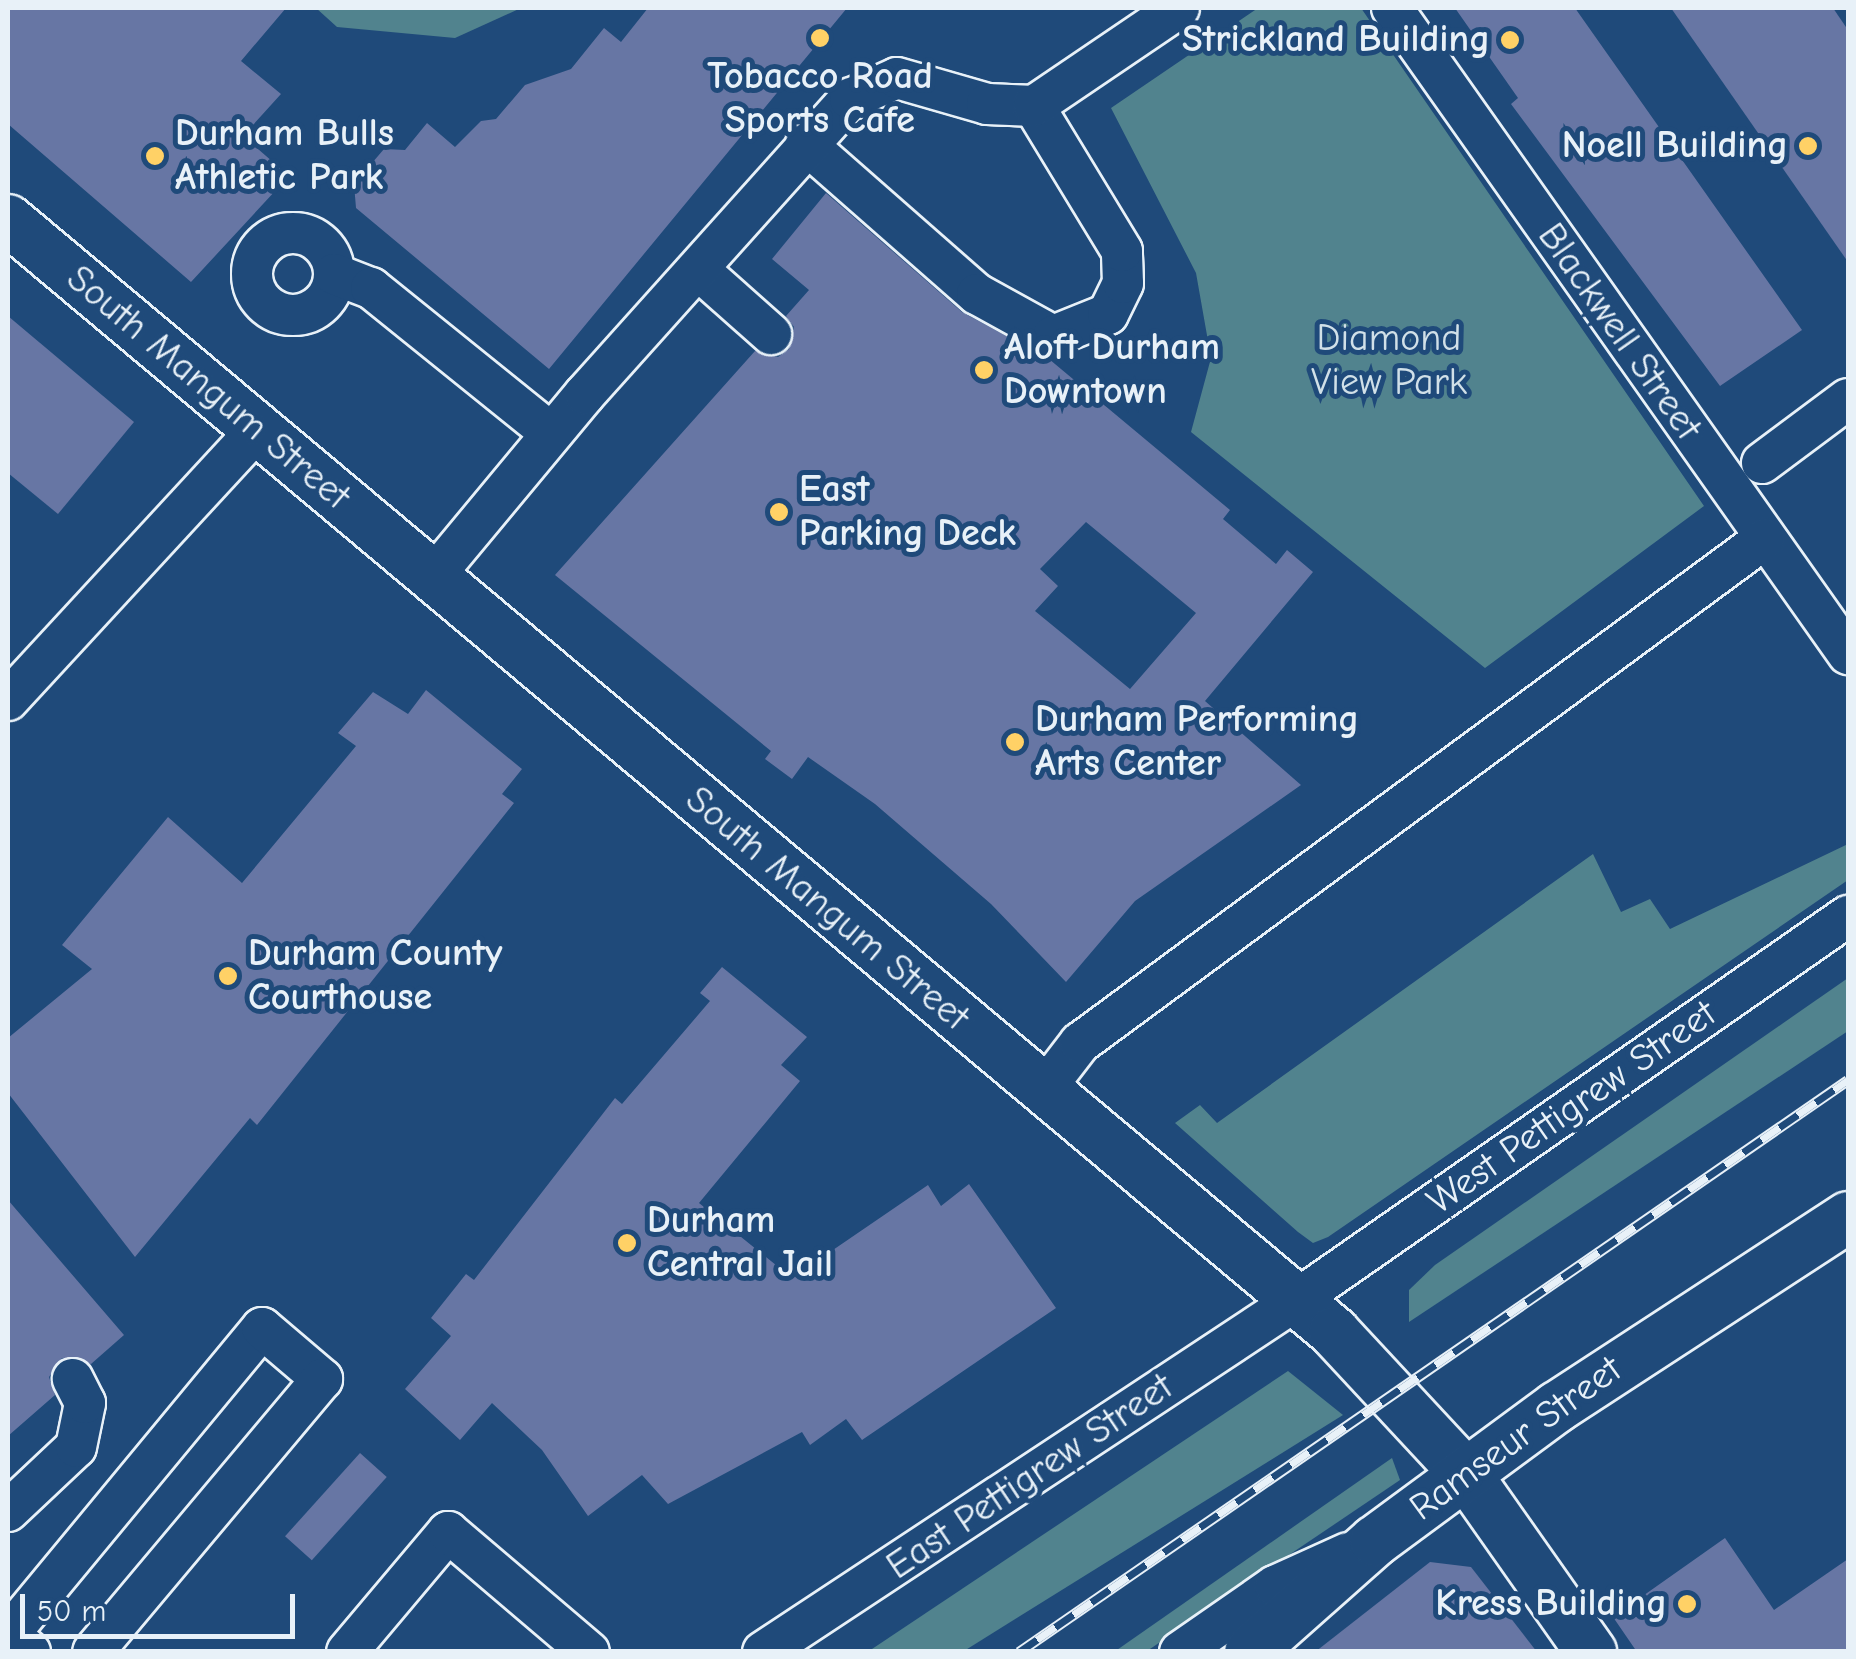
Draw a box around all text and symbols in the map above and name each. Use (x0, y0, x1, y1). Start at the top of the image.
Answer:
place label: Strickland Building (1182, 17, 1490, 63)
marker: Tobacco Road Sports Cafe (809, 27, 831, 49)
marker: Strickland Building (1499, 29, 1521, 51)
place label: Tobacco Road Sports Cafe (707, 54, 933, 143)
place label: Durham Bulls Athletic Park (175, 111, 394, 200)
place label: Noell Building (1562, 123, 1788, 169)
marker: Noell Building (1797, 135, 1819, 157)
marker: Durham Bulls Athletic Park (144, 145, 166, 167)
street label: Blackwell Street (1528, 215, 1710, 449)
street label: South Mangum Street (57, 256, 359, 520)
park label: Diamond View Park (1311, 316, 1467, 406)
place label: Aloft Durham Downtown (1004, 325, 1220, 414)
marker: Aloft Durham Downtown (973, 359, 995, 381)
place label: East Parking Deck (799, 467, 1016, 556)
marker: East Parking Deck (768, 501, 790, 523)
place label: Durham Performing Arts Center (1035, 697, 1359, 786)
marker: Durham Performing Arts Center (1004, 731, 1026, 753)
street label: South Mangum Street (676, 777, 978, 1041)
place label: Durham County Courthouse (248, 931, 502, 1021)
marker: Durham County Courthouse (217, 965, 239, 987)
street label: West Pettigrew Street (1419, 991, 1725, 1225)
place label: Durham Central Jail (647, 1198, 833, 1288)
marker: Durham Central Jail (616, 1232, 638, 1254)
street label: Ramseur Street (1401, 1347, 1631, 1531)
street label: East Pettigrew Street (878, 1364, 1182, 1590)
scale bar (25, 1574, 300, 1636)
place label: Kress Building (1435, 1581, 1667, 1627)
marker: Kress Building (1676, 1593, 1698, 1615)
text: 50 m (37, 1594, 106, 1629)

